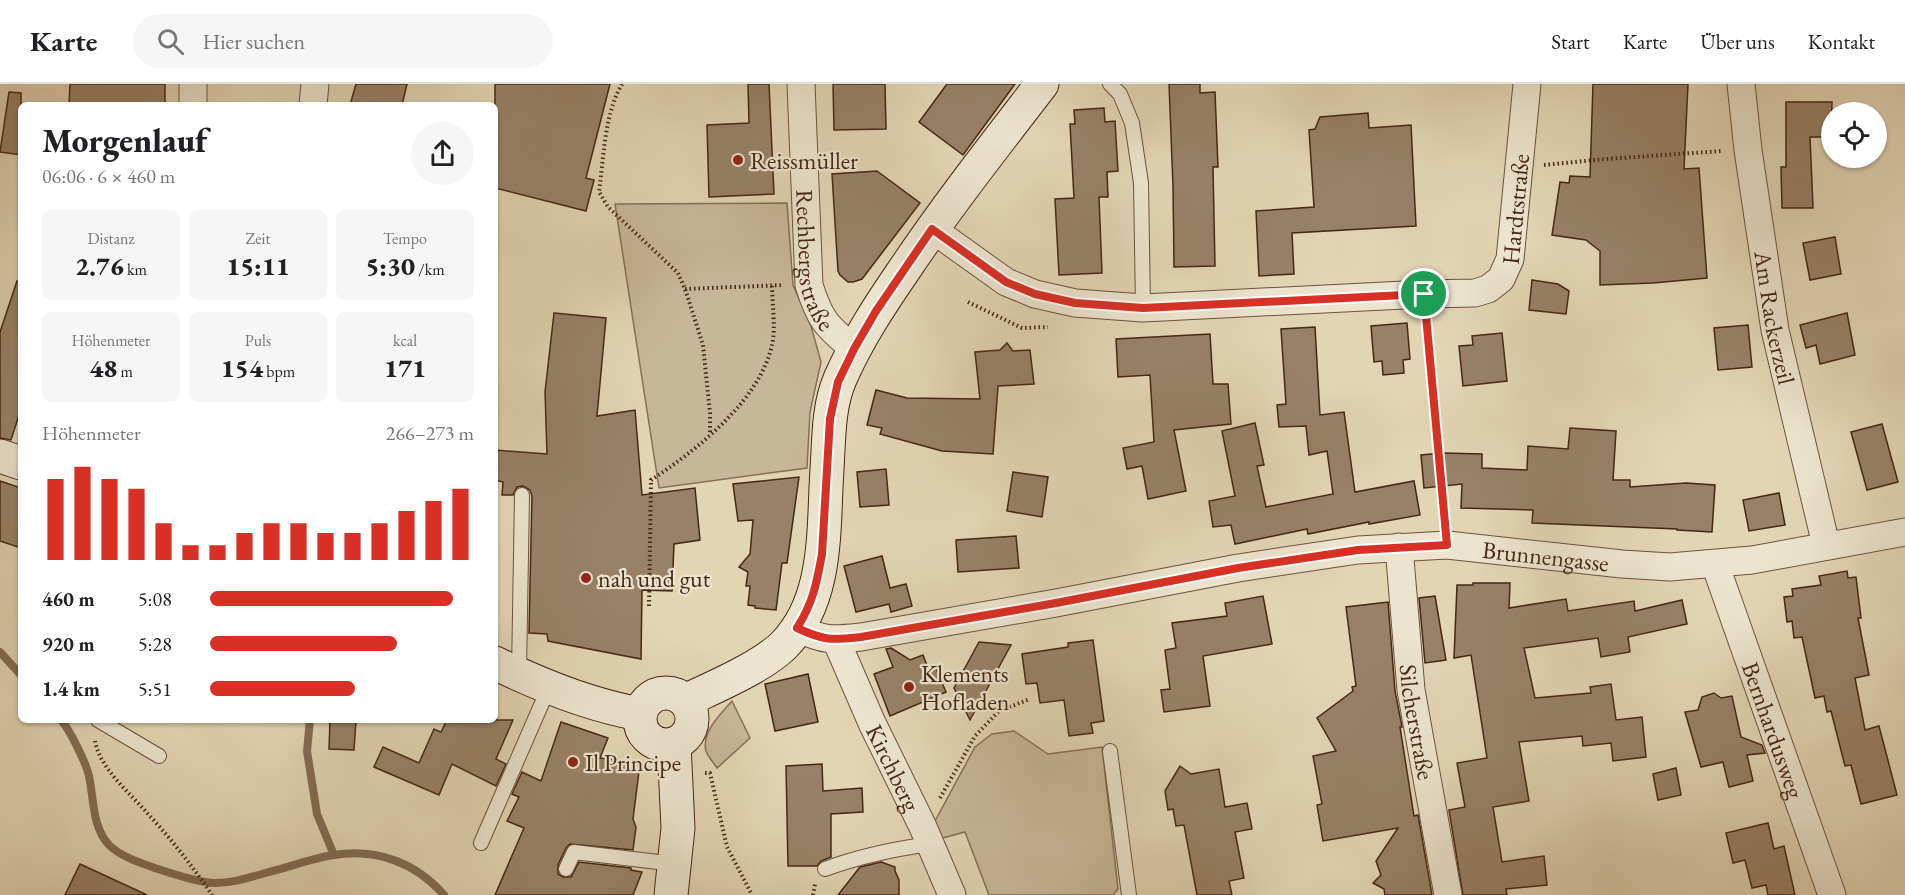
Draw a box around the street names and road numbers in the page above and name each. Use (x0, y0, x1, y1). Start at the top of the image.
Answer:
street label: Hardtstraße (1494, 152, 1536, 266)
street label: Rechbergstraße (790, 189, 842, 337)
street label: Am Rackerzeil (1748, 248, 1803, 388)
street label: Brunnengasse (1481, 533, 1611, 578)
street label: Bernhardusweg (1735, 658, 1812, 803)
street label: Silcherstraße (1393, 663, 1442, 782)
street label: Kirchberg (859, 719, 928, 816)

